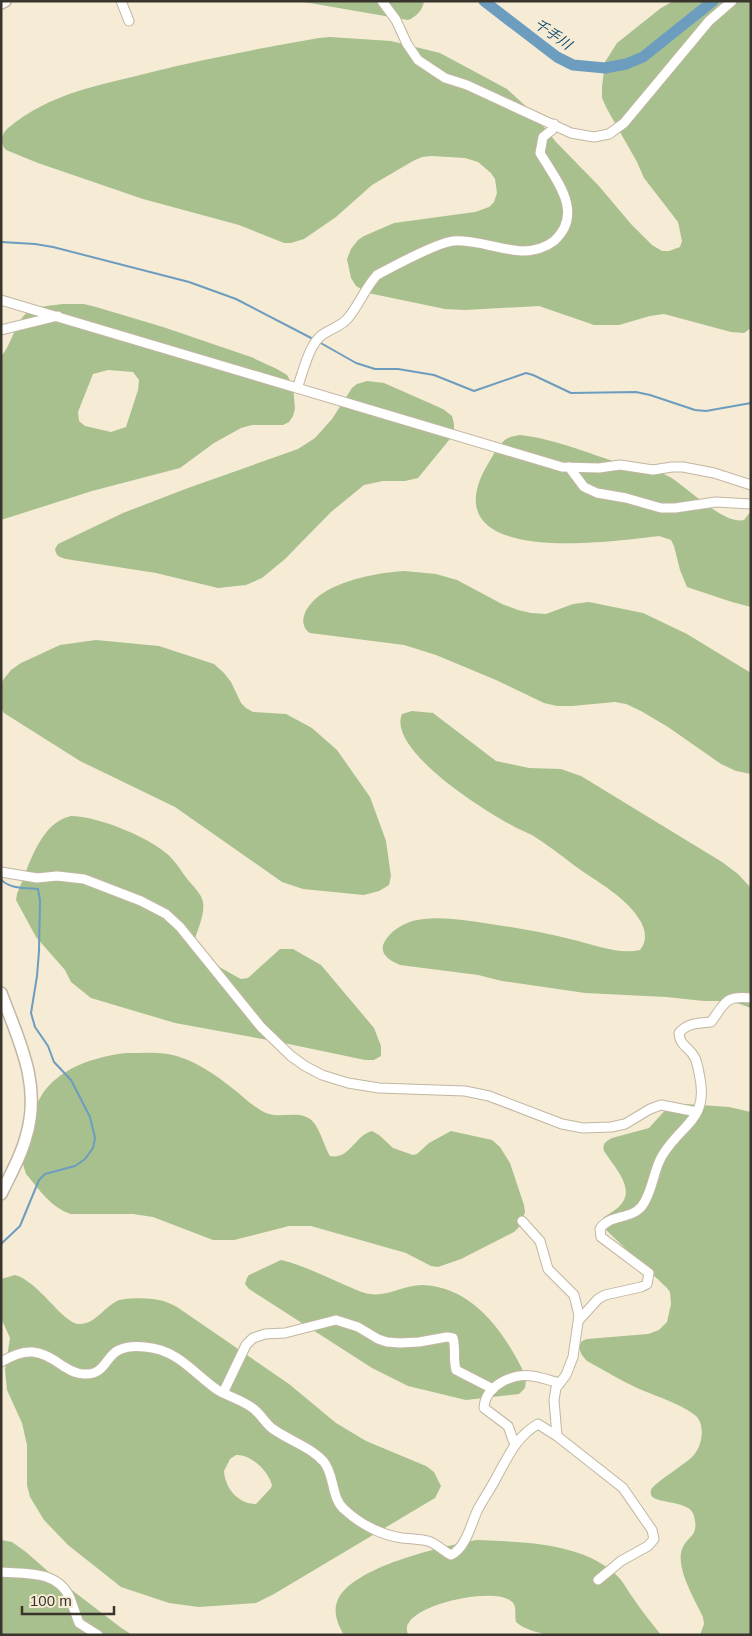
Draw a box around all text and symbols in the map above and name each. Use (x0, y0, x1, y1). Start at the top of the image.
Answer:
water label: 千手川 (531, 15, 576, 54)
scale bar (22, 1584, 115, 1616)
text: 100 m (30, 1592, 72, 1609)

